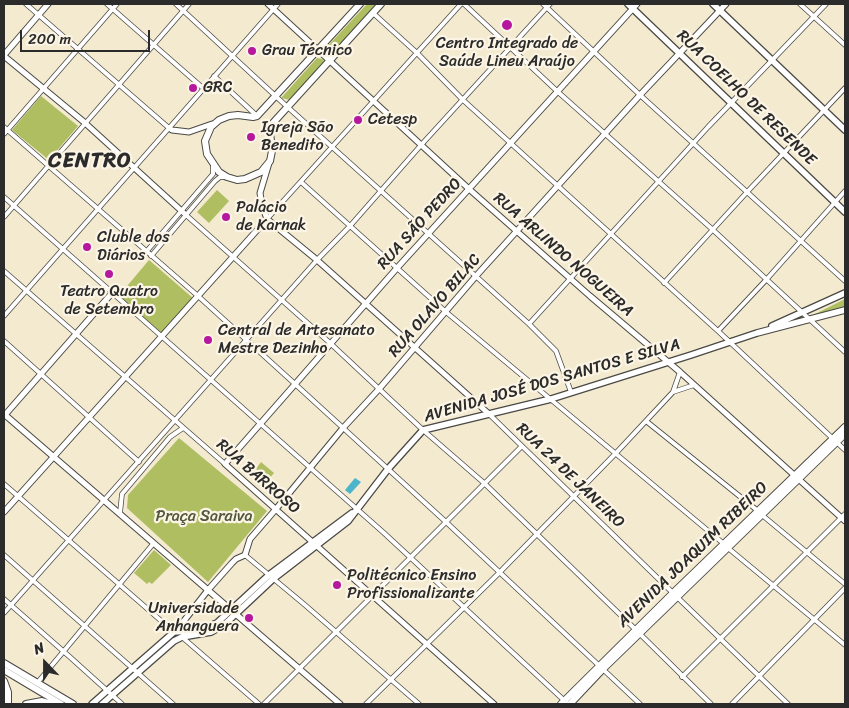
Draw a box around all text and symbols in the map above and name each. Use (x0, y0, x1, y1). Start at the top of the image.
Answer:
marker: Centro Integrado de Saúde Lineu Araújo (500, 18, 514, 32)
scale bar (22, 20, 152, 52)
text: 200 m (28, 26, 71, 52)
street label: RUA COELHO DE RESENDE (672, 26, 820, 170)
place label: Centro Integrado de Saúde Lineu Araújo (436, 34, 578, 72)
place label: Grau Técnico (262, 41, 352, 61)
marker: Grau Técnico (246, 45, 258, 57)
place label: GRC (203, 78, 232, 98)
marker: GRC (187, 82, 199, 94)
place label: Cetesp (368, 110, 417, 130)
marker: Cetesp (352, 114, 364, 126)
place label: Igreja São Benedito (261, 118, 333, 156)
marker: Igreja São Benedito (245, 131, 257, 143)
district label: CENTRO (48, 149, 132, 175)
street label: RUA SÃO PEDRO (374, 174, 466, 274)
street label: RUA ARLINDO NOGUEIRA (489, 189, 637, 321)
place label: Palácio de Karnak (236, 198, 306, 236)
marker: Palácio de Karnak (220, 211, 232, 223)
place label: Cluble dos Diários (97, 228, 170, 266)
marker: Cluble dos Diários (81, 241, 93, 253)
street label: RUA OLAVO BILAC (385, 251, 485, 361)
marker: Teatro Quatro de Setembro (103, 268, 115, 280)
place label: Teatro Quatro de Setembro (60, 282, 158, 320)
place label: Central de Artesanato Mestre Dezinho (218, 321, 375, 359)
marker: Central de Artesanato Mestre Dezinho (202, 334, 214, 346)
street label: AVENIDA JOSÉ DOS SANTOS E SILVA (422, 335, 682, 427)
street label: RUA 24 DE JANEIRO (512, 419, 628, 533)
street label: RUA BARROSO (212, 435, 304, 519)
street label: AVENIDA JOAQUIM RIBEIRO (614, 478, 772, 632)
park label: Praça Saraiva (155, 507, 253, 527)
place label: Politécnico Ensino Profissionalizante (347, 566, 476, 604)
marker: Politécnico Ensino Profissionalizante (331, 579, 343, 591)
place label: Universidade Anhanguera (148, 599, 239, 637)
marker: Universidade Anhanguera (243, 612, 255, 624)
text: N (30, 635, 48, 662)
north arrow (20, 638, 70, 688)

